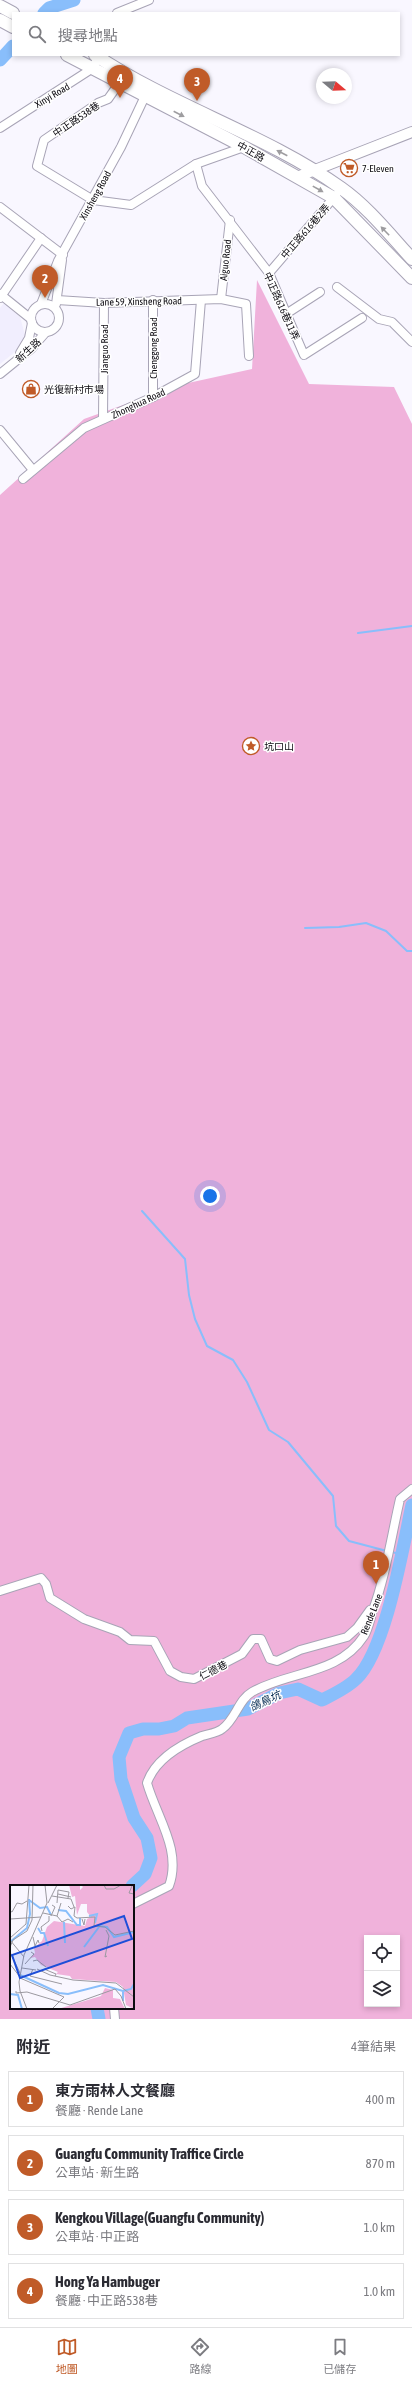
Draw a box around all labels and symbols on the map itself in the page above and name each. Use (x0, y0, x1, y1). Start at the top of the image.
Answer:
pin: 4 (107, 65, 133, 98)
pin: 3 (184, 68, 210, 101)
north arrow (316, 68, 352, 104)
street label: Xinyi Road (33, 81, 72, 110)
street label: 中正路538巷 (51, 100, 102, 139)
one-way arrow (173, 111, 185, 117)
street label: 中正路 (235, 139, 267, 164)
one-way arrow (276, 150, 288, 156)
supermarket icon: 7-Eleven (339, 158, 359, 178)
place label: 7-Eleven (362, 163, 394, 174)
street label: Xinsheng Road (77, 169, 114, 222)
one-way arrow (312, 185, 324, 192)
street label: 中正路616巷2弄 (279, 202, 332, 261)
one-way arrow (380, 226, 390, 236)
street label: Aiguo Road (218, 239, 233, 281)
pin: 2 (32, 265, 58, 298)
street label: 中正路616巷11弄 (262, 270, 302, 342)
street label: Lane 59, Xinsheng Road (96, 295, 182, 308)
street label: Chenggong Road (148, 317, 159, 379)
street label: Jianguo Road (99, 324, 110, 374)
street label: 新生路 (14, 336, 43, 365)
shop icon: 光復新村市場 (21, 379, 41, 399)
place label: 光復新村市場 (44, 384, 104, 395)
street label: Zhonghua Road (110, 386, 167, 421)
place icon: 坑口山 (241, 736, 261, 756)
place label: 坑口山 (264, 741, 294, 752)
your location (200, 1186, 220, 1206)
pin: 1 (363, 1551, 389, 1584)
street label: Rende Lane (358, 1592, 385, 1636)
street label: 仁德巷 (197, 1659, 229, 1682)
water label: 鴿鳥坑 (248, 1688, 284, 1713)
inset map (10, 1885, 134, 2009)

